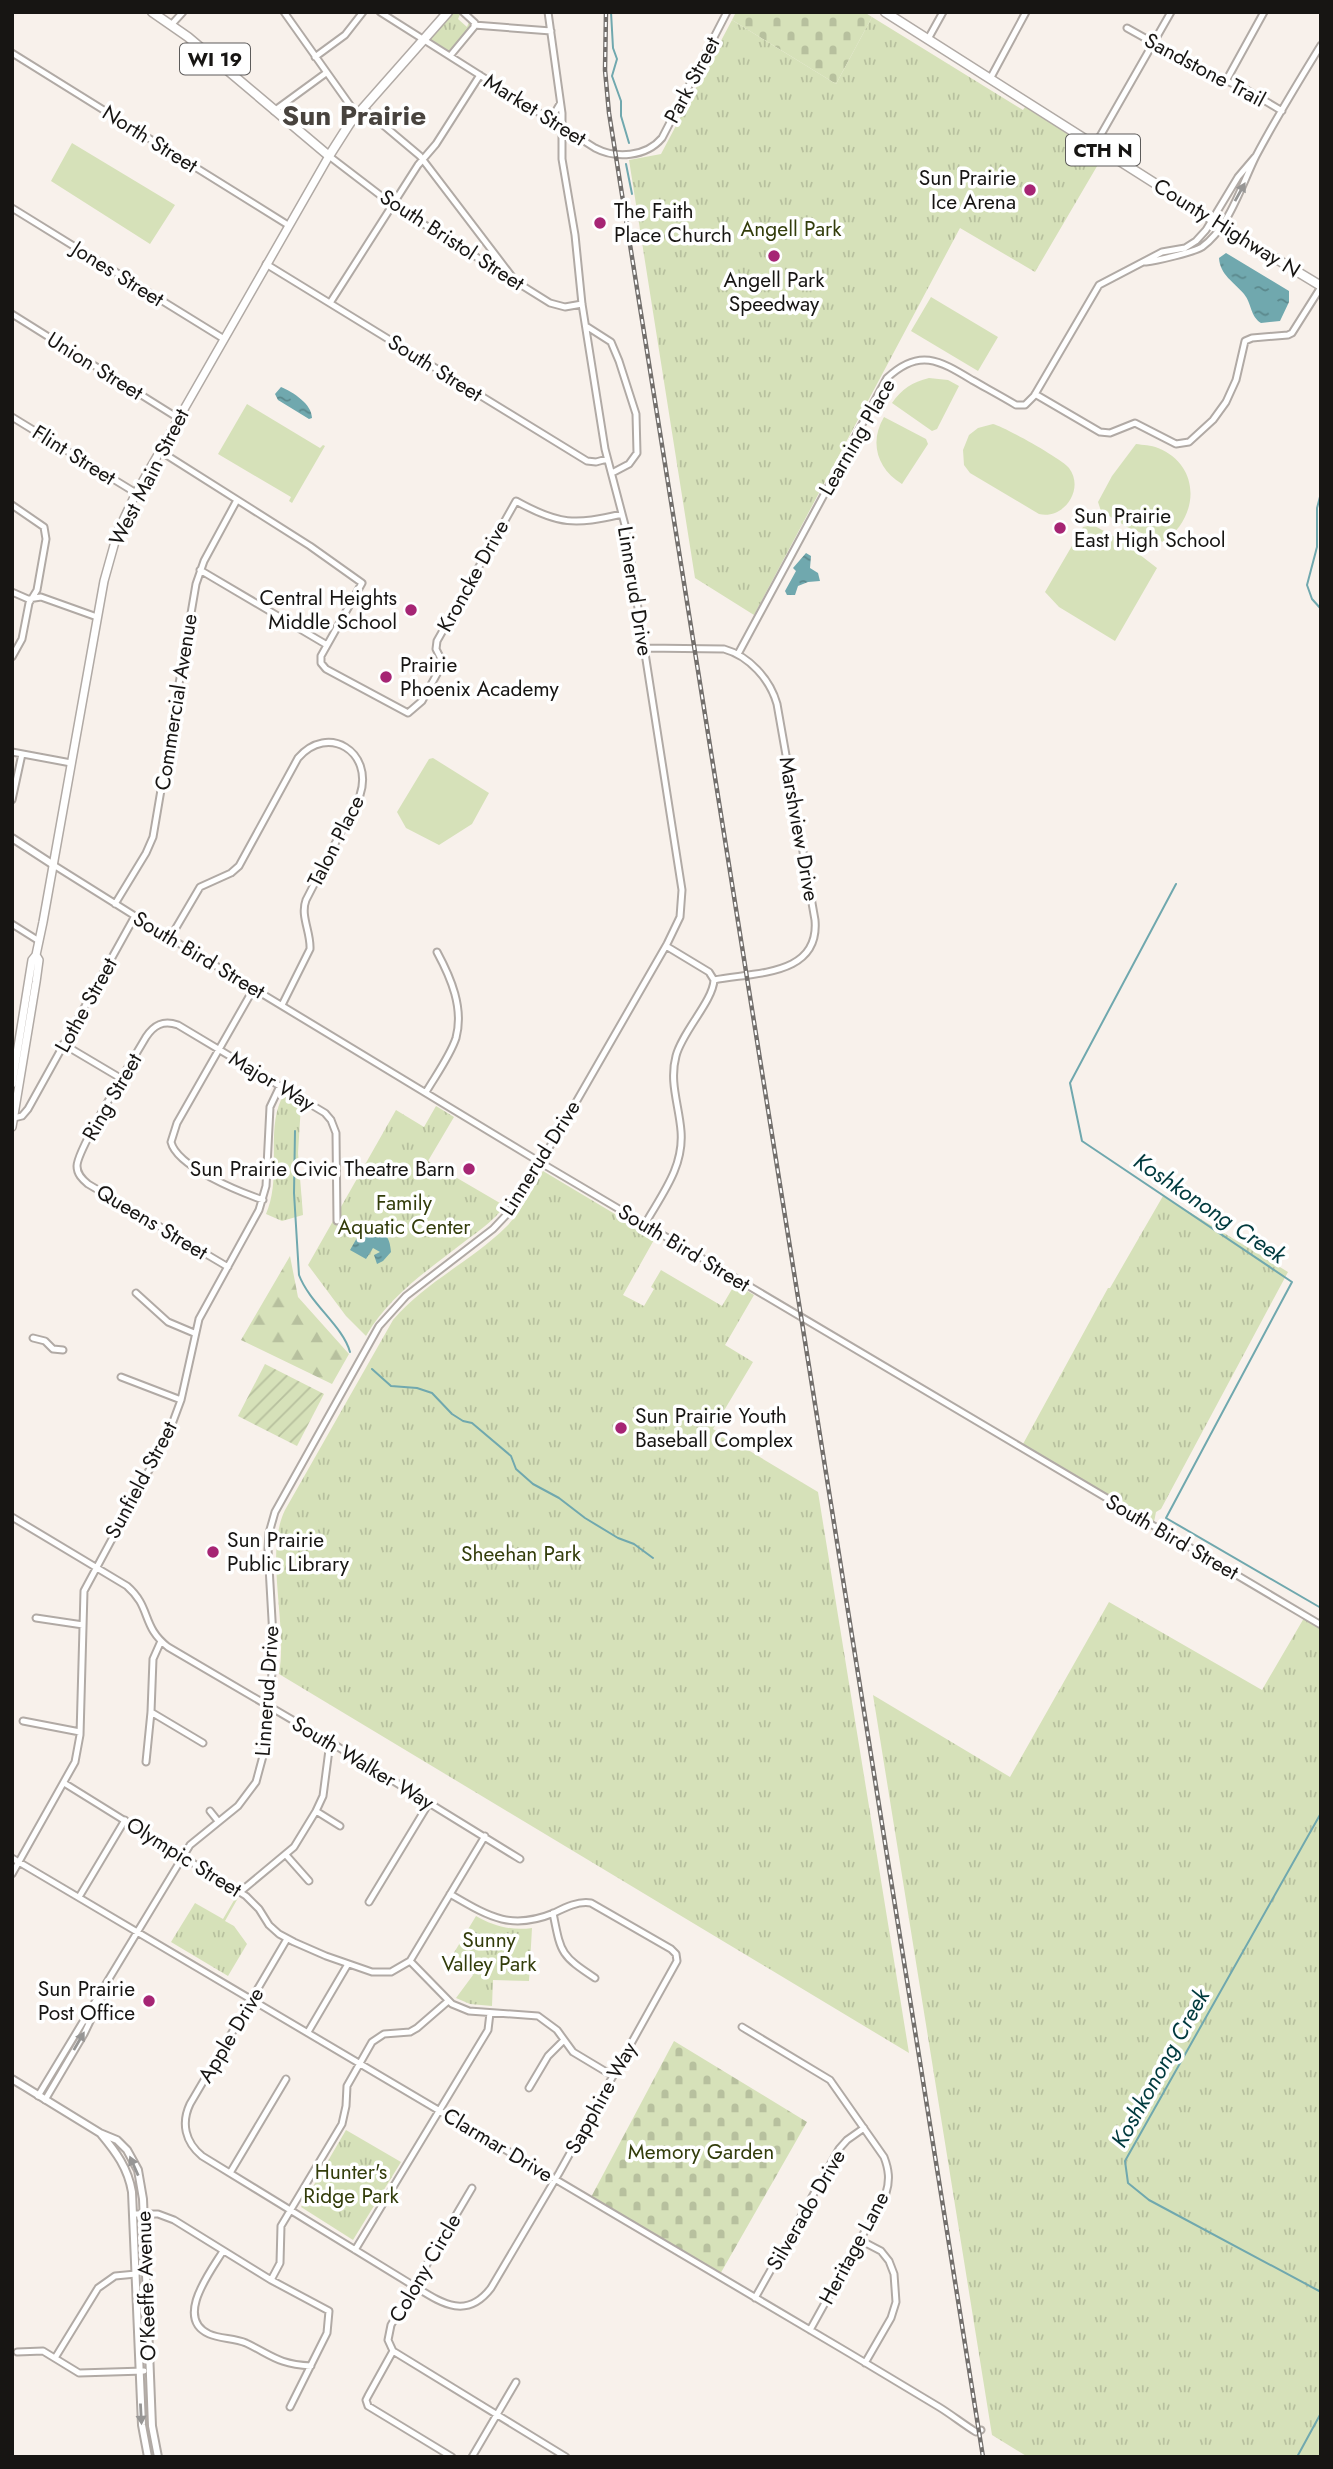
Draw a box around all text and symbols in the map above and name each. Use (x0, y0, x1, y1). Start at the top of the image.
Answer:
street label: Sandstone Trail (1139, 25, 1271, 115)
street label: Park Street (657, 32, 727, 128)
road number: WI 19 (180, 44, 250, 74)
street label: Market Street (478, 67, 592, 153)
district label: Sun Prairie (282, 95, 426, 136)
street label: North Street (97, 98, 203, 180)
road number: CTH N (1066, 134, 1140, 166)
place label: Sun Prairie Ice Arena (919, 163, 1016, 217)
street label: County Highway N (1148, 171, 1306, 285)
street label: South Bristol Street (374, 182, 530, 298)
marker: Sun Prairie Ice Arena (1022, 182, 1038, 198)
one-way arrow (1234, 183, 1246, 202)
place label: The Faith Place Church (614, 196, 732, 250)
park label: Angell Park (740, 214, 842, 244)
marker: The Faith Place Church (592, 215, 608, 231)
street label: Jones Street (64, 232, 170, 314)
marker: Angell Park Speedway (766, 248, 782, 264)
place label: Angell Park Speedway (723, 265, 825, 319)
street label: Union Street (41, 325, 149, 407)
street label: South Street (382, 327, 488, 409)
street label: Learning Place (811, 373, 903, 501)
street label: West Main Street (102, 403, 196, 551)
street label: Flint Street (27, 418, 121, 492)
place label: Sun Prairie East High School (1074, 501, 1226, 555)
street label: Kroncke Drive (430, 514, 516, 638)
marker: Sun Prairie East High School (1052, 520, 1068, 536)
street label: Linnerud Drive (610, 524, 660, 658)
place label: Central Heights Middle School (260, 583, 397, 637)
marker: Central Heights Middle School (403, 602, 419, 618)
street label: Commercial Avenue (147, 611, 205, 792)
place label: Prairie Phoenix Academy (400, 650, 559, 704)
marker: Prairie Phoenix Academy (378, 669, 394, 685)
street label: Marshview Drive (772, 754, 826, 904)
street label: Talon Place (300, 790, 372, 892)
street label: South Bird Street (127, 904, 271, 1006)
street label: Lothe Street (48, 952, 124, 1058)
street label: Major Way (223, 1044, 321, 1119)
street label: Ring Street (75, 1048, 149, 1146)
street label: Linnerud Drive (493, 1094, 588, 1221)
water label: Koshkonong Creek (1127, 1144, 1294, 1272)
place label: Sun Prairie Civic Theatre Barn (190, 1154, 455, 1184)
marker: Sun Prairie Civic Theatre Barn (461, 1161, 477, 1177)
street label: Queens Street (91, 1177, 213, 1267)
park label: Family Aquatic Center (337, 1188, 471, 1242)
street label: South Bird Street (612, 1197, 756, 1299)
place label: Sun Prairie Youth Baseball Complex (635, 1401, 793, 1455)
street label: Sunfield Street (97, 1416, 185, 1544)
marker: Sun Prairie Youth Baseball Complex (613, 1420, 629, 1436)
street label: South Bird Street (1100, 1487, 1244, 1587)
place label: Sun Prairie Public Library (227, 1525, 350, 1579)
park label: Sheehan Park (461, 1539, 582, 1569)
marker: Sun Prairie Public Library (205, 1544, 221, 1560)
street label: Linnerud Drive (247, 1624, 287, 1757)
street label: South Walker Way (286, 1709, 440, 1818)
street label: Olympic Street (121, 1810, 247, 1904)
park label: Sunny Valley Park (442, 1925, 537, 1979)
place label: Sun Prairie Post Office (38, 1974, 135, 2028)
water label: Koshkonong Creek (1102, 1981, 1218, 2154)
street label: Apple Drive (191, 1982, 271, 2088)
marker: Sun Prairie Post Office (141, 1993, 157, 2009)
one-way arrow (73, 2031, 85, 2051)
street label: Sapphire Way (558, 2036, 645, 2159)
street label: Clarmar Drive (437, 2100, 559, 2190)
park label: Memory Garden (628, 2137, 774, 2167)
street label: Silverado Drive (759, 2144, 853, 2276)
one-way arrow (128, 2156, 140, 2176)
park label: Hunter's Ridge Park (303, 2157, 400, 2211)
street label: Heritage Lane (812, 2186, 896, 2310)
street label: Colony Circle (382, 2208, 468, 2328)
street label: O'Keeffe Avenue (128, 2210, 164, 2361)
one-way arrow (136, 2403, 147, 2425)

